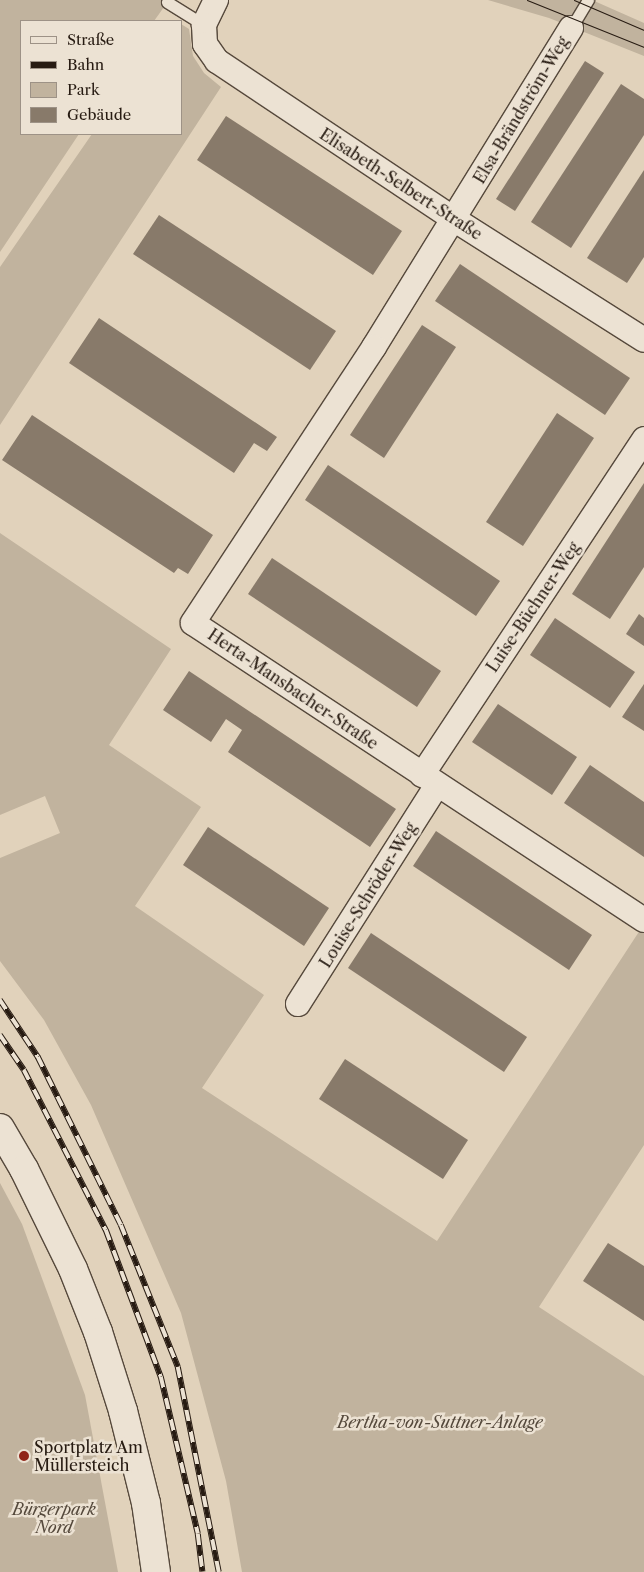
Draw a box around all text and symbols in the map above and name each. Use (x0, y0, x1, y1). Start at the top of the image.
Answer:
legend (20, 20, 182, 135)
text: Straße (67, 30, 114, 49)
street label: Elsa-Brändström-Weg (469, 33, 573, 187)
text: Bahn (67, 55, 104, 74)
text: Park (67, 80, 100, 99)
text: Gebäude (67, 105, 131, 124)
street label: Elisabeth-Selbert-Straße (316, 124, 486, 244)
street label: Luise-Büchner-Weg (482, 538, 584, 676)
street label: Herta-Mansbacher-Straße (204, 625, 382, 753)
street label: Louise-Schröder-Weg (315, 819, 421, 971)
park label: Bertha-von-Suttner-Anlage (337, 1412, 543, 1432)
place label: Sportplatz Am Müllersteich (34, 1437, 144, 1475)
marker: Sportplatz Am Müllersteich (18, 1450, 30, 1462)
park label: Bürgerpark Nord (12, 1499, 96, 1537)

